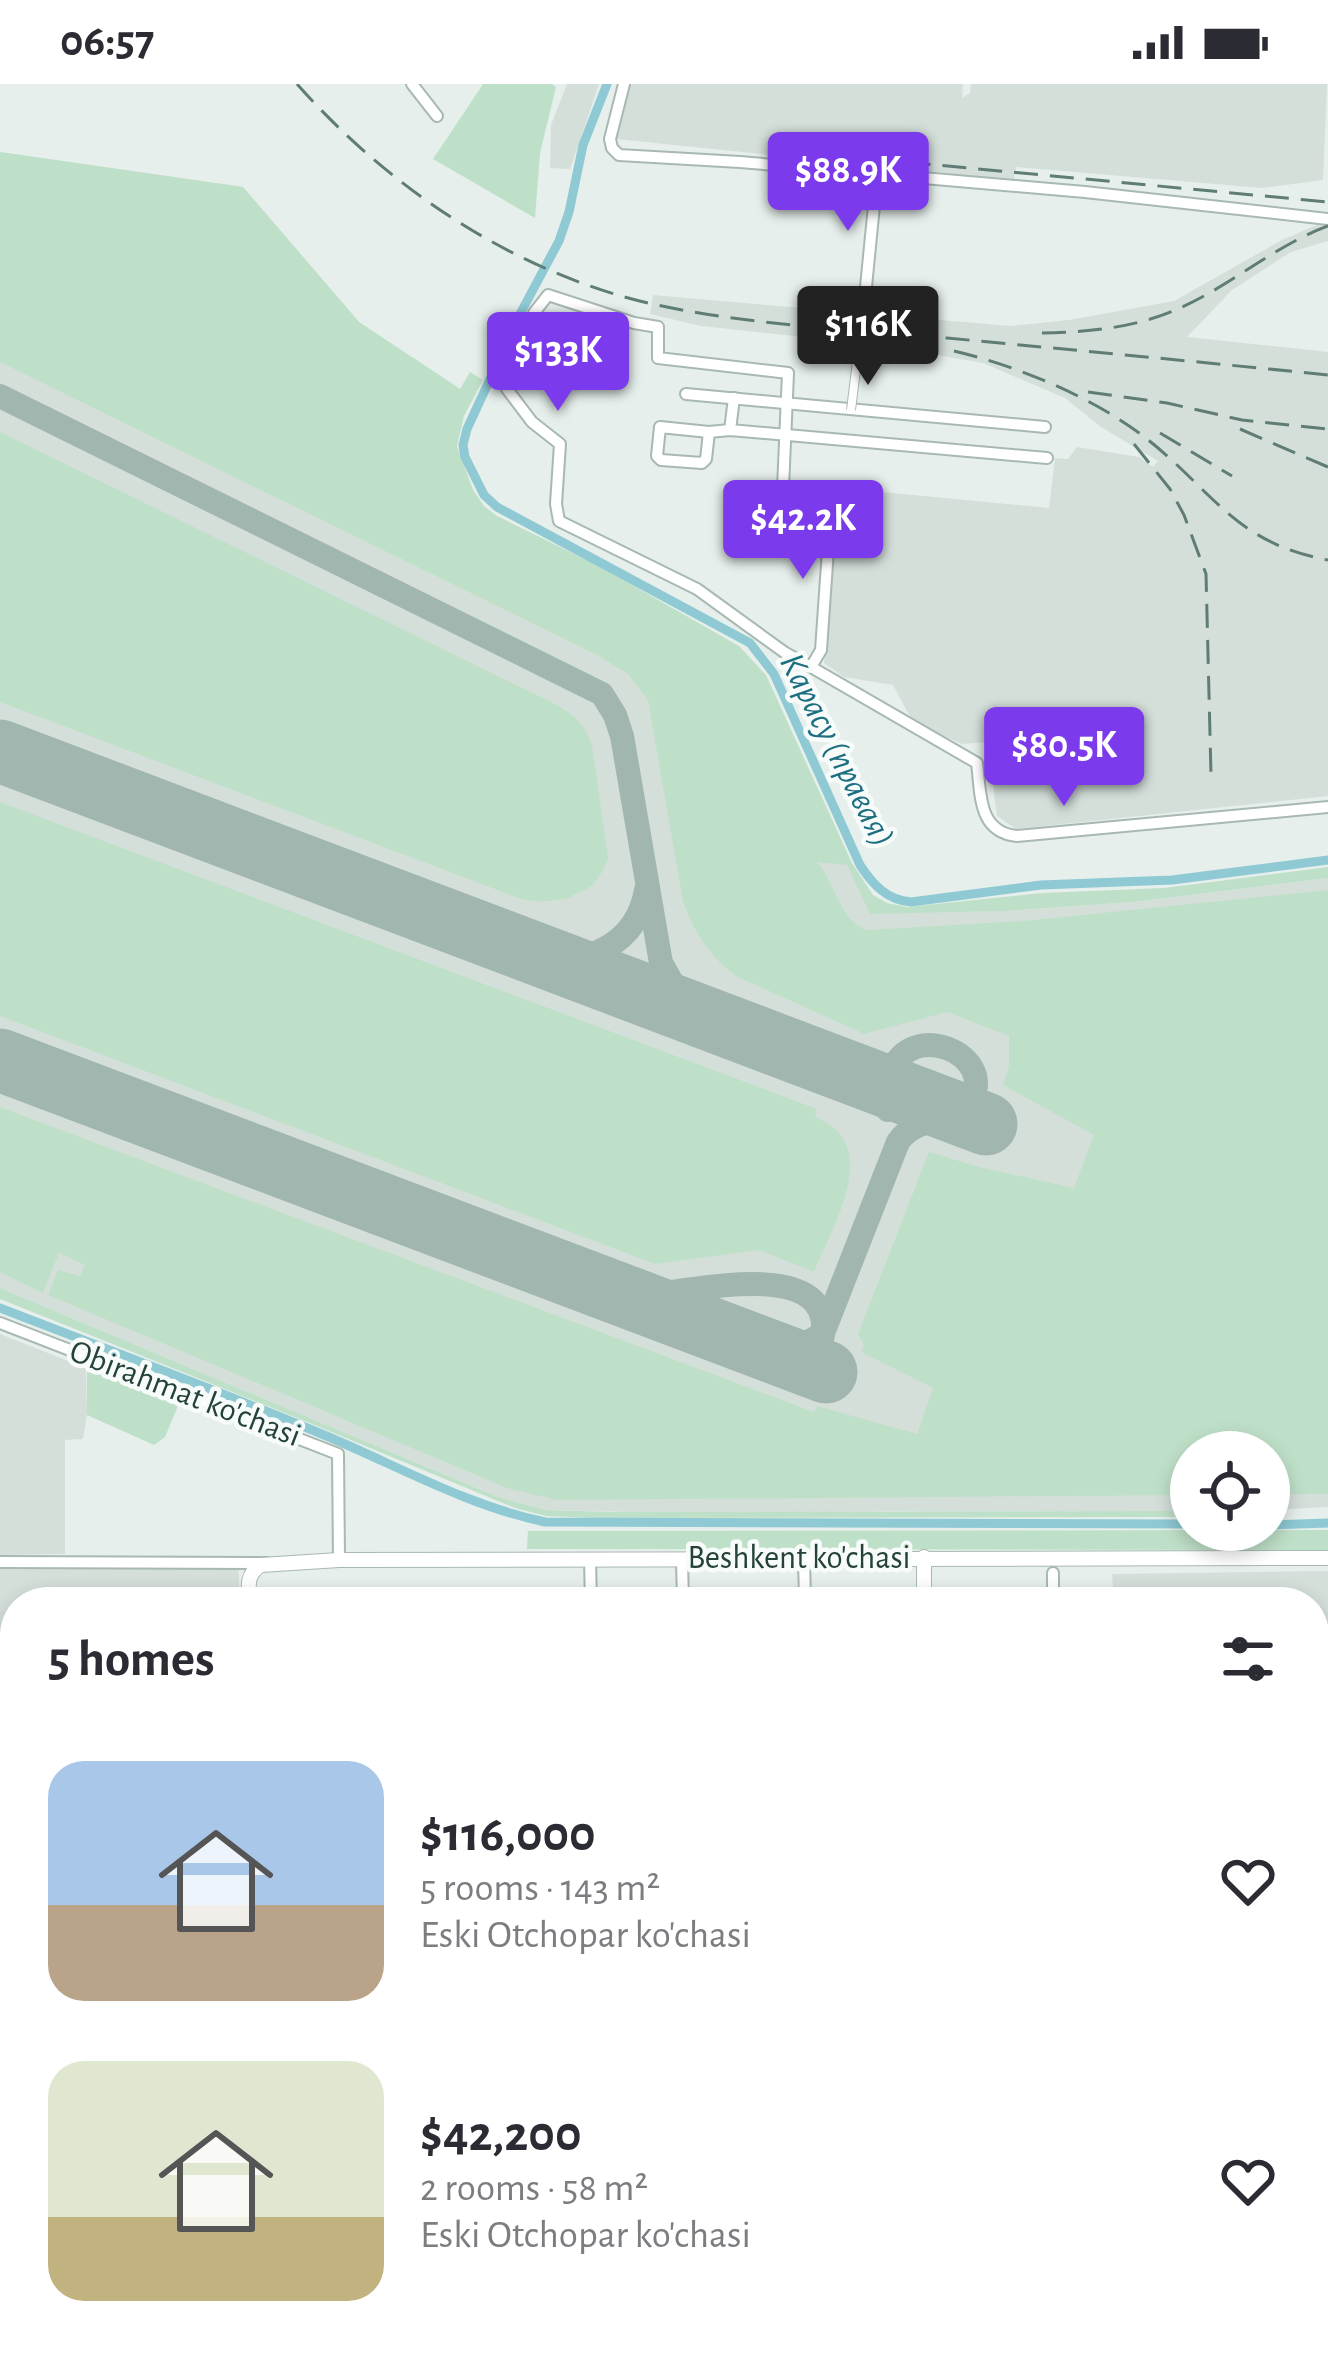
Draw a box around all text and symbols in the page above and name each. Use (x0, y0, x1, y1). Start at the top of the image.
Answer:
text: 06:57 (60, 19, 154, 64)
pin: $88.9K (750, 132, 946, 234)
text: $88.9K (795, 151, 901, 190)
pin: $116K (784, 286, 952, 388)
text: $116K (824, 305, 912, 344)
pin: $133K (474, 312, 642, 414)
text: $133K (514, 331, 602, 370)
pin: $42.2K (705, 480, 901, 582)
text: $42.2K (750, 499, 856, 538)
water label: Карасу (правая) (773, 648, 901, 852)
pin: $80.5K (966, 707, 1162, 809)
text: $80.5K (1011, 726, 1117, 765)
street label: Obirahmat ko'chasi (65, 1335, 305, 1453)
map controls (1170, 1431, 1290, 1551)
button: locate (1170, 1431, 1290, 1551)
street label: Beshkent ko'chasi (687, 1542, 911, 1575)
icon: filters (1215, 1626, 1281, 1692)
text: 5 homes (48, 1634, 215, 1685)
icon: home (144, 1809, 288, 1953)
text: $116,000 (420, 1809, 596, 1860)
icon: heart (1215, 1848, 1281, 1914)
text: 5 rooms · 143 m² (420, 1869, 660, 1908)
text: Eski Otchopar ko'chasi (420, 1916, 751, 1955)
icon: home (144, 2109, 288, 2253)
text: $42,200 (420, 2109, 581, 2160)
icon: heart (1215, 2148, 1281, 2214)
text: 2 rooms · 58 m² (420, 2169, 648, 2208)
text: Eski Otchopar ko'chasi (420, 2216, 751, 2255)

